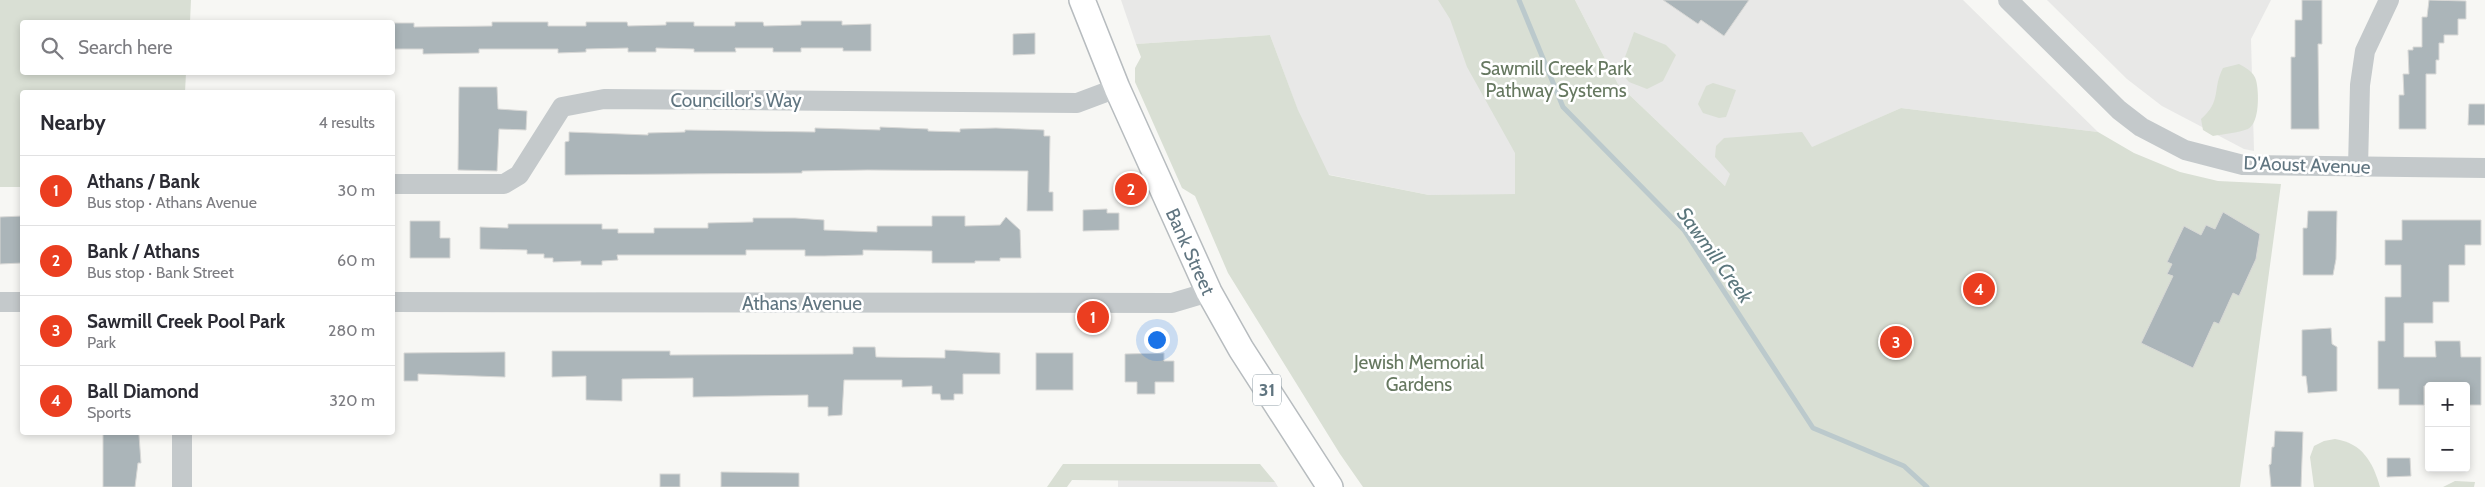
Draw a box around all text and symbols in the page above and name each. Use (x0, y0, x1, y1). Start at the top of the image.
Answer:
search box (20, 20, 395, 75)
icon: search (38, 34, 66, 62)
text: Search here (78, 36, 172, 59)
park label: Sawmill Creek Park Pathway Systems (1480, 57, 1632, 102)
street label: Councillor's Way (670, 89, 802, 112)
text: Nearby (40, 110, 106, 135)
text: 4 results (318, 113, 375, 132)
street label: D'Aoust Avenue (2243, 151, 2371, 179)
text: Athans / Bank (87, 170, 200, 193)
pin: 2 (1115, 170, 1147, 208)
text: 1 (53, 181, 59, 200)
text: 30 m (338, 181, 375, 200)
text: Bus stop · Athans Avenue (87, 193, 257, 212)
water label: Sawmill Creek (1672, 202, 1759, 309)
street label: Bank Street (1161, 204, 1221, 299)
text: Bank / Athans (87, 240, 200, 263)
text: 2 (52, 251, 60, 270)
text: 60 m (337, 251, 375, 270)
text: Bus stop · Bank Street (87, 263, 234, 282)
pin: 4 (1963, 270, 1995, 308)
street label: Athans Avenue (742, 292, 862, 315)
pin: 1 (1077, 298, 1109, 336)
text: Sawmill Creek Pool Park (87, 310, 285, 333)
text: 3 (52, 321, 60, 340)
text: 280 m (328, 321, 375, 340)
pin: 3 (1880, 323, 1912, 361)
your location (1144, 327, 1170, 353)
text: Park (87, 333, 116, 352)
park label: Jewish Memorial Gardens (1353, 351, 1485, 396)
road number: 31 (1253, 374, 1281, 406)
text: Ball Diamond (87, 380, 199, 403)
map controls (2425, 382, 2470, 472)
button: + (2425, 382, 2470, 427)
text: 4 (51, 391, 61, 410)
text: 320 m (329, 391, 375, 410)
text: Sports (87, 403, 131, 422)
button: − (2425, 427, 2470, 472)

